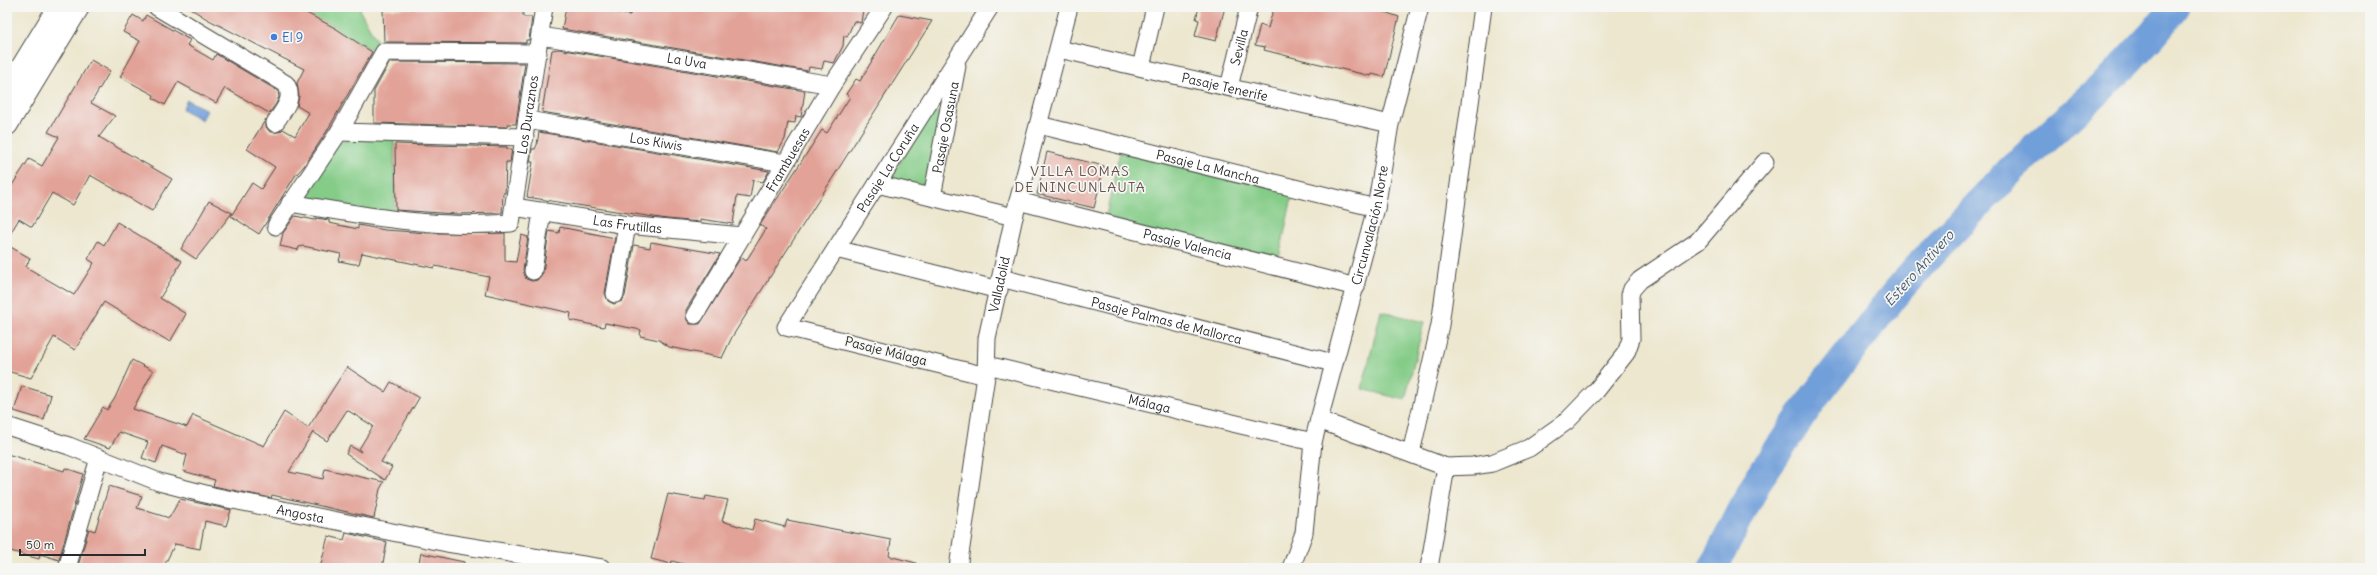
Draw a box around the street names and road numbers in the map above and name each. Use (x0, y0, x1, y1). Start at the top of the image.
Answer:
street label: Sevilla (1226, 27, 1252, 67)
street label: La Uva (666, 49, 708, 72)
street label: Pasaje Tenerife (1180, 69, 1270, 105)
street label: Los Duraznos (513, 74, 542, 155)
street label: Pasaje Osasuna (928, 80, 962, 175)
street label: Pasaje La Coruña (853, 120, 922, 215)
street label: Frambuesas (762, 124, 813, 195)
street label: Los Kiwis (629, 129, 684, 154)
street label: Pasaje La Mancha (1155, 146, 1261, 188)
street label: Circunvalación Norte (1347, 164, 1391, 287)
street label: Las Frutillas (592, 211, 663, 237)
street label: Pasaje Valencia (1141, 225, 1234, 264)
street label: Valladolid (984, 254, 1014, 314)
street label: Pasaje Palmas de Mallorca (1089, 293, 1244, 348)
street label: Pasaje Málaga (843, 333, 929, 369)
street label: Málaga (1127, 390, 1172, 417)
street label: Angosta (275, 500, 326, 527)

